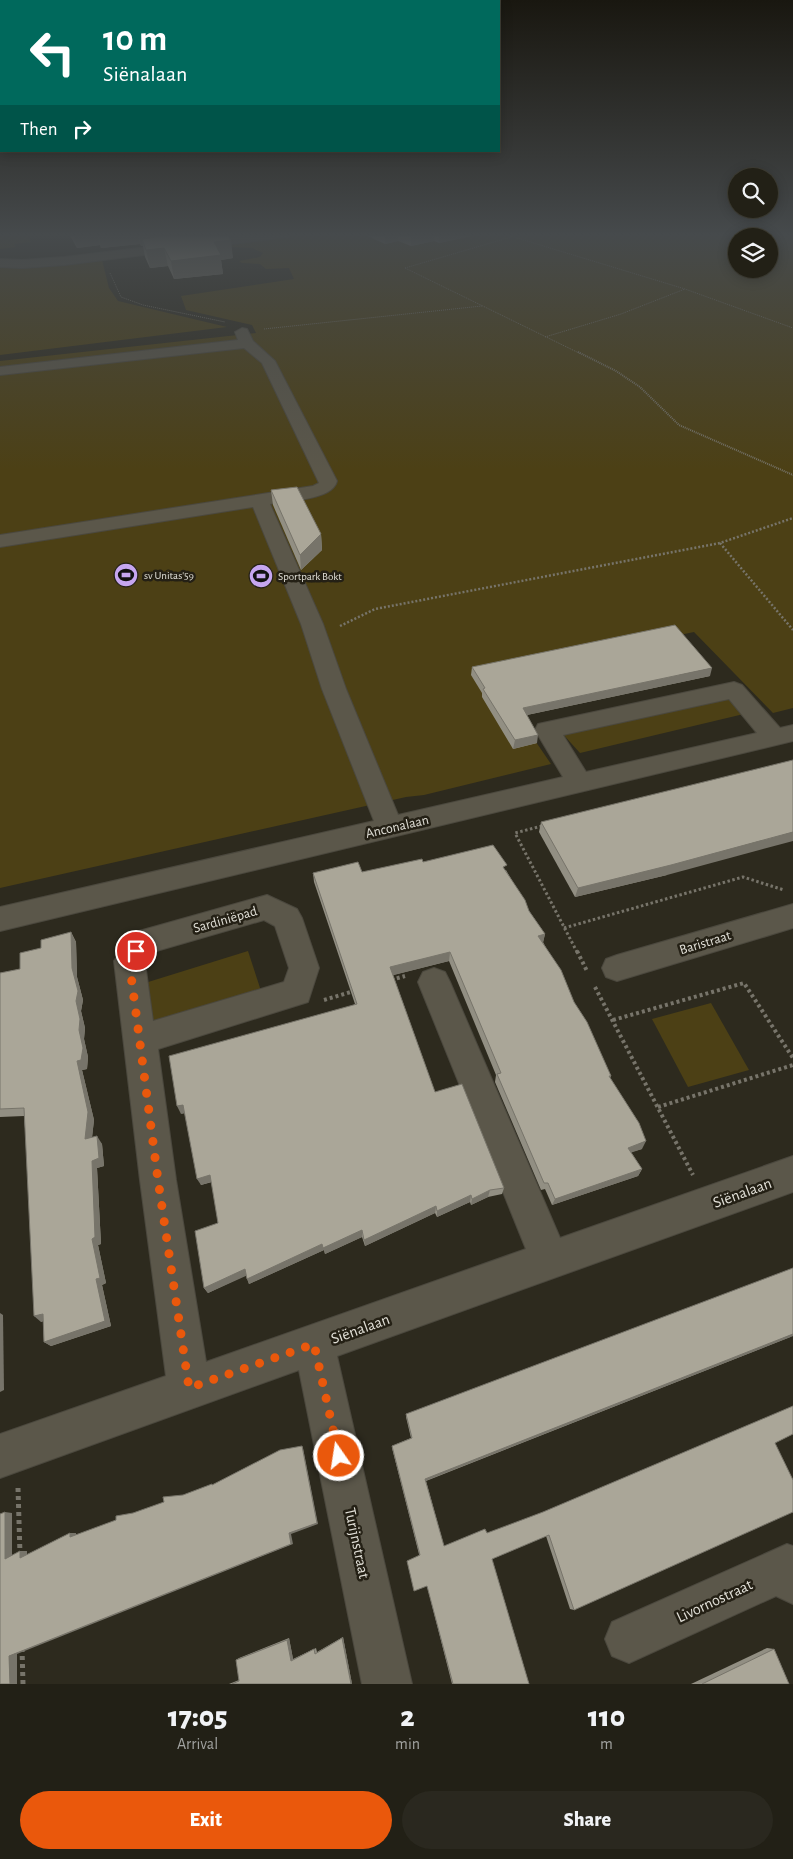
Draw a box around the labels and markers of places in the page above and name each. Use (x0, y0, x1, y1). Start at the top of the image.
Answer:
sports icon: sv Unitas'59 (113, 562, 139, 588)
sports icon: Sportpark Bokt (248, 563, 274, 589)
place label: sv Unitas'59 (144, 570, 194, 581)
place label: Sportpark Bokt (278, 571, 342, 582)
pin (115, 930, 157, 972)

